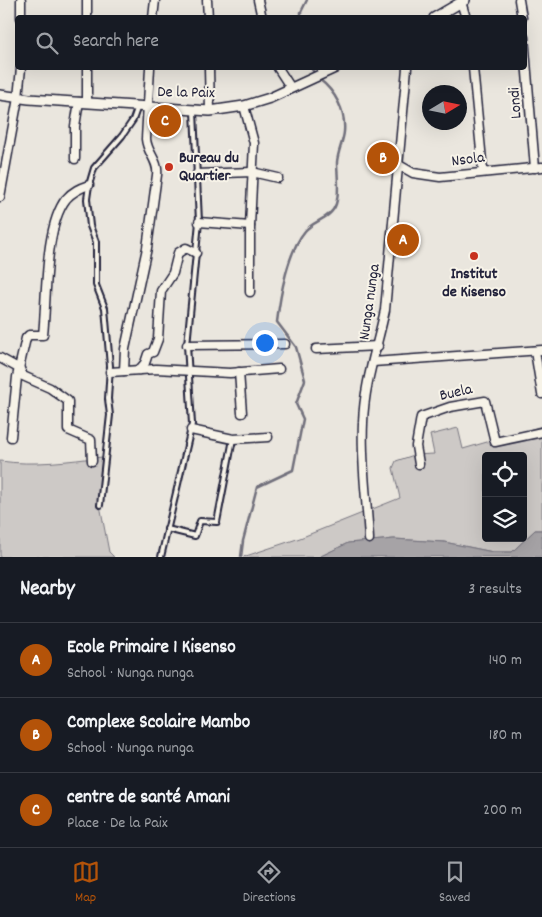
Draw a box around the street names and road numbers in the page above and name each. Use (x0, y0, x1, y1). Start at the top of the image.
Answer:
street label: De la Paix (157, 81, 215, 105)
street label: Londi (503, 86, 529, 120)
street label: Nsola (450, 147, 486, 173)
street label: Nunga nunga (353, 262, 387, 342)
street label: Buela (437, 378, 475, 408)

